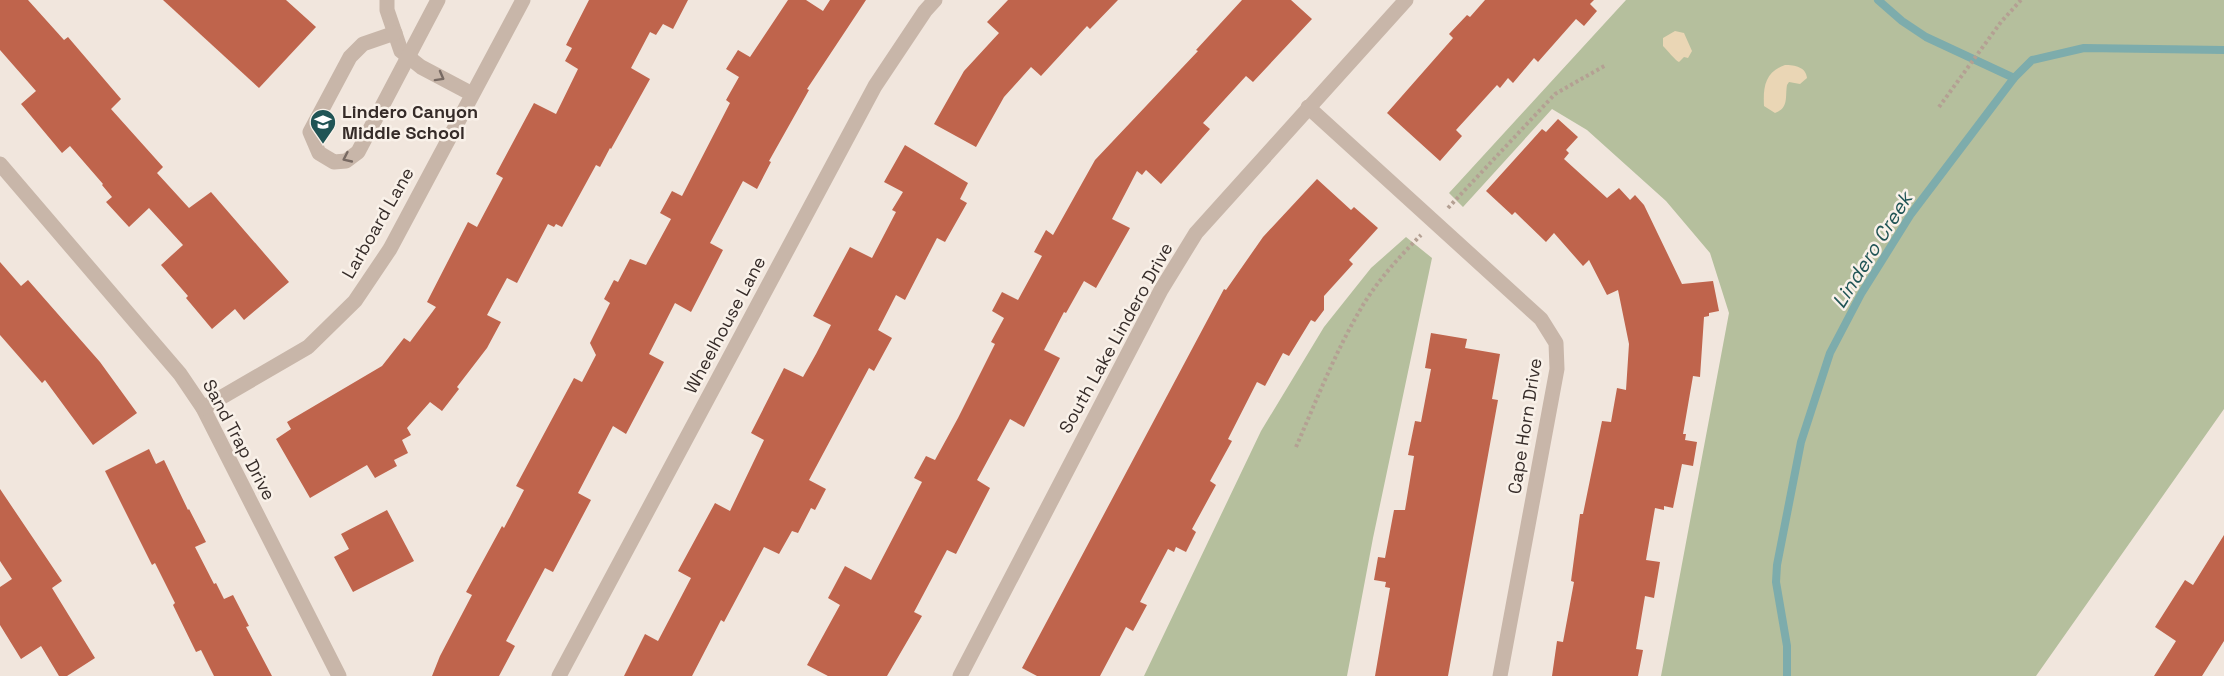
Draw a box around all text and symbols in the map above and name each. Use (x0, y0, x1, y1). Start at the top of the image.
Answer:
one-way arrow (434, 70, 444, 81)
place label: Lindero Canyon Middle School (342, 100, 478, 144)
school or university icon: Lindero Canyon Middle School (308, 107, 338, 145)
one-way arrow (342, 150, 353, 162)
street label: Larboard Lane (336, 163, 419, 282)
water label: Lindero Creek (1826, 185, 1919, 313)
street label: South Lake Lindero Drive (1053, 238, 1178, 437)
street label: Wheelhouse Lane (679, 252, 770, 397)
street label: Cape Horn Drive (1502, 356, 1547, 496)
street label: Sand Trap Drive (198, 375, 281, 504)

